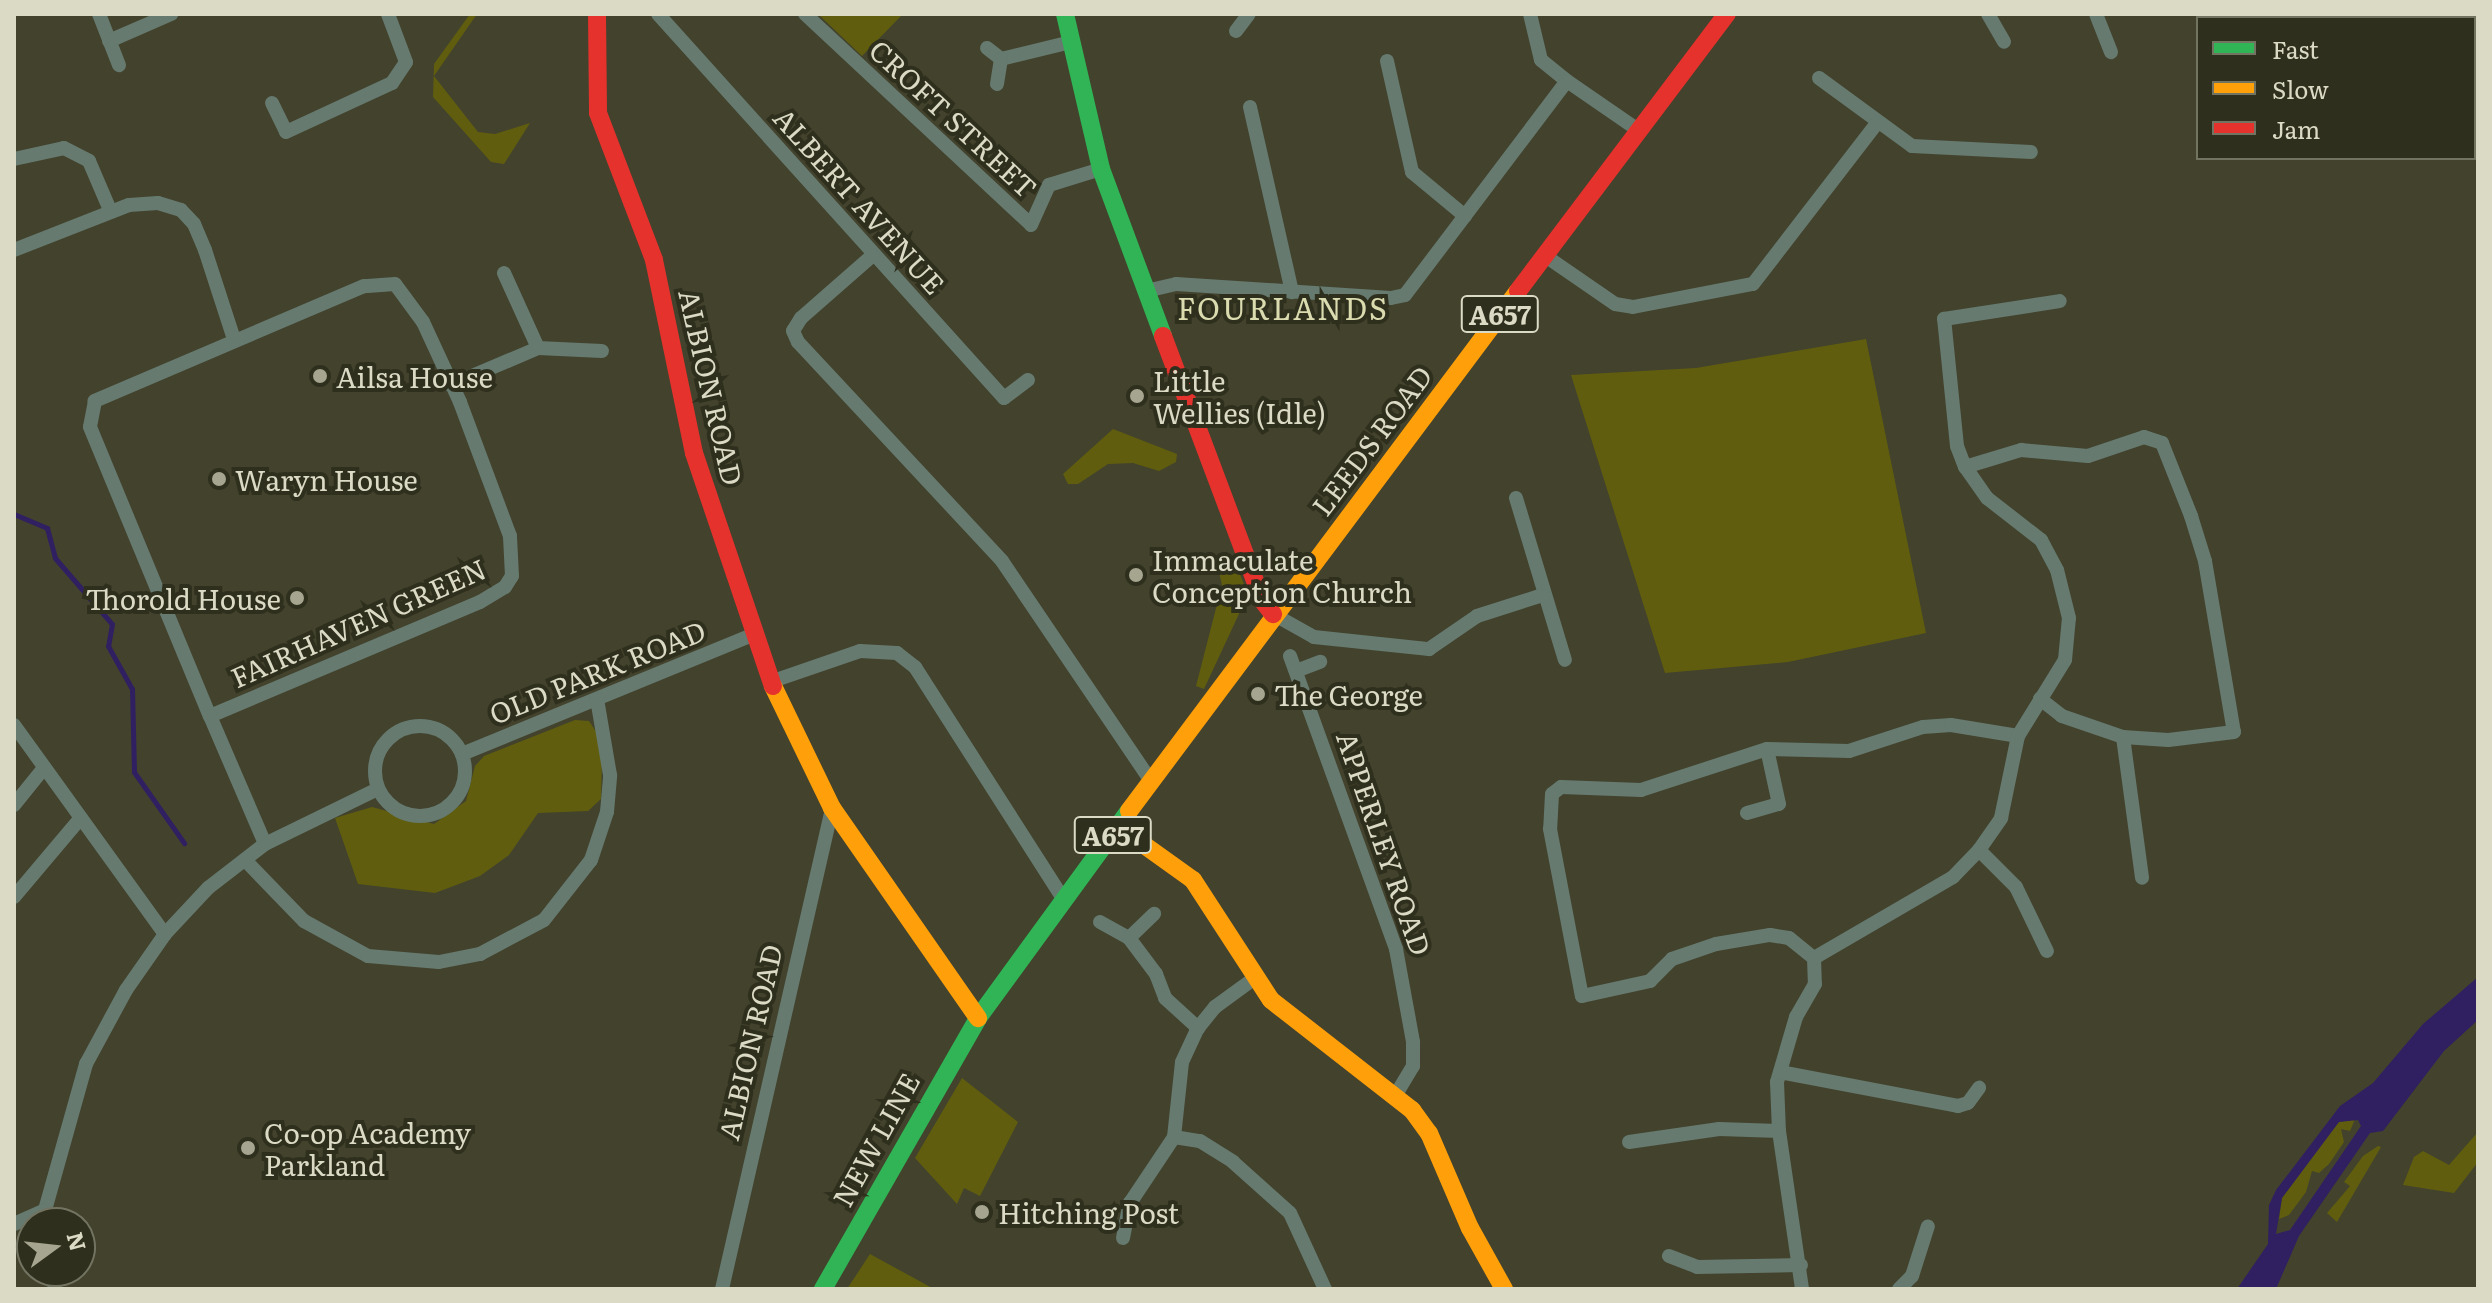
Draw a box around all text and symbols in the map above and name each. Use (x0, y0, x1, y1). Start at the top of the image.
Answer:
legend (2196, 16, 2476, 160)
text: Fast (2272, 31, 2319, 66)
street label: CROFT STREET (863, 32, 1045, 204)
text: Slow (2272, 71, 2329, 106)
street label: ALBERT AVENUE (768, 100, 952, 300)
text: Jam (2272, 111, 2320, 146)
street label: ALBION ROAD (673, 286, 751, 488)
district label: FOURLANDS (1177, 289, 1389, 325)
road number: A657 (1460, 292, 1540, 336)
place label: Ailsa House (336, 359, 493, 393)
street label: LEEDS ROAD (1304, 359, 1438, 521)
place label: Little Wellies (Idle) (1153, 363, 1326, 429)
marker: Ailsa House (311, 367, 329, 385)
marker: Little Wellies (Idle) (1128, 387, 1146, 405)
place label: Waryn House (235, 462, 418, 496)
marker: Waryn House (210, 470, 228, 488)
place label: Immaculate Conception Church (1152, 542, 1412, 608)
street label: FAIRHAVEN GREEN (225, 551, 491, 693)
marker: Immaculate Conception Church (1127, 566, 1145, 584)
place label: Thorold House (85, 581, 281, 615)
marker: Thorold House (288, 589, 306, 607)
street label: OLD PARK ROAD (484, 612, 710, 730)
place label: The George (1274, 677, 1423, 711)
marker: The George (1249, 685, 1267, 703)
street label: APPERLEY ROAD (1331, 727, 1439, 959)
road number: A657 (1073, 813, 1153, 857)
street label: ALBION ROAD (710, 941, 788, 1143)
street label: NEW LINE (824, 1066, 926, 1212)
place label: Co-op Academy Parkland (264, 1115, 471, 1181)
marker: Co-op Academy Parkland (239, 1139, 257, 1157)
place label: Hitching Post (998, 1195, 1179, 1229)
marker: Hitching Post (973, 1203, 991, 1221)
north arrow (16, 1207, 96, 1287)
text: N (59, 1228, 96, 1254)

